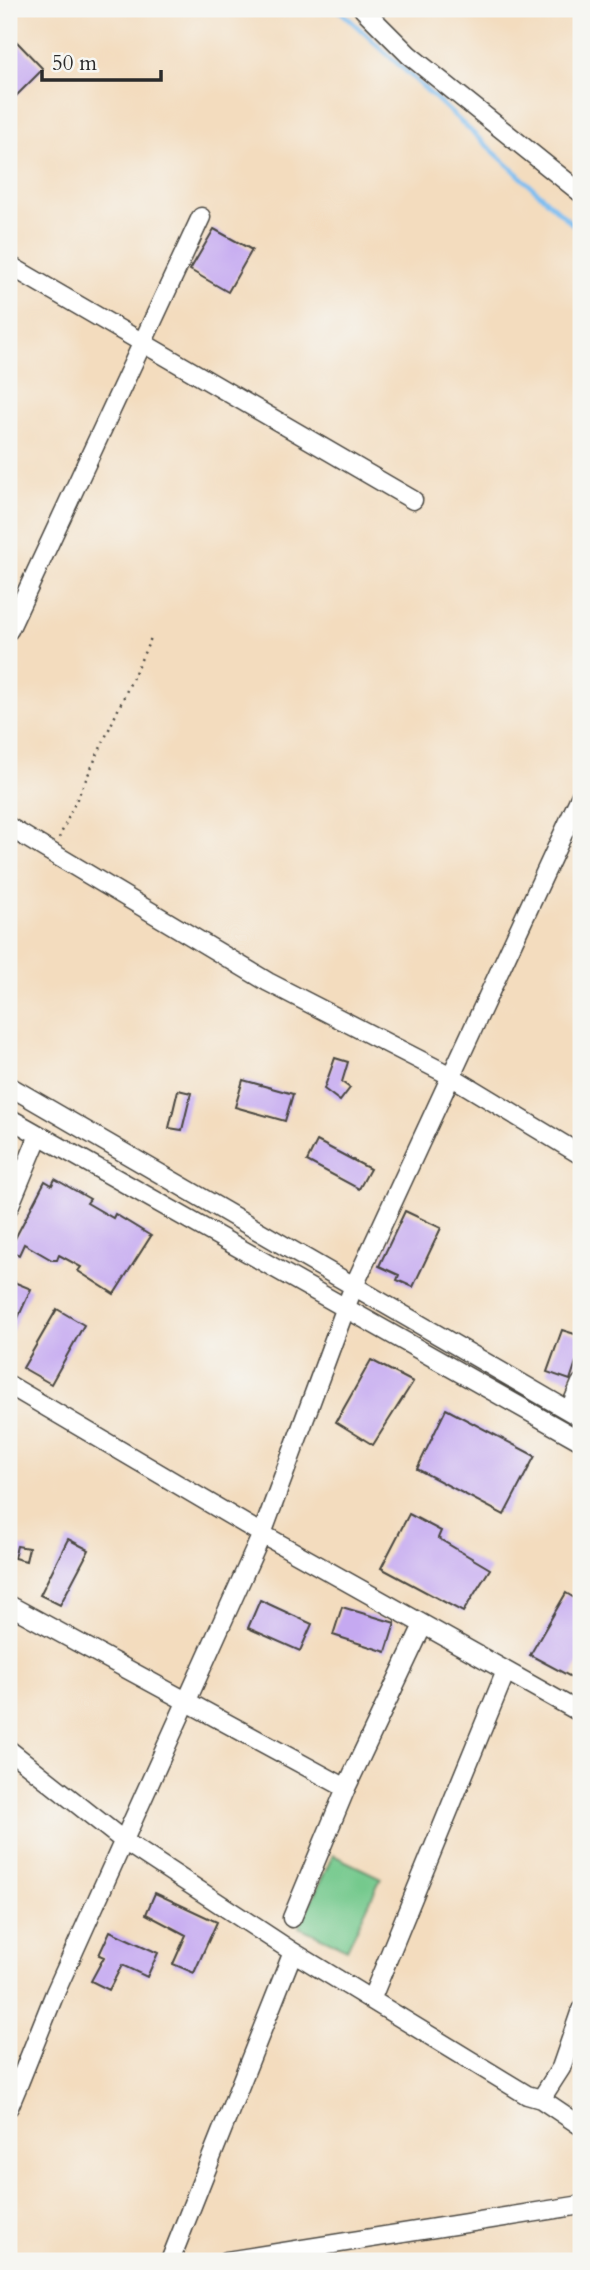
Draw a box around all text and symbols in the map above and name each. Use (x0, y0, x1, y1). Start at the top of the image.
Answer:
scale bar (42, 38, 161, 82)
text: 50 m (52, 49, 97, 78)

